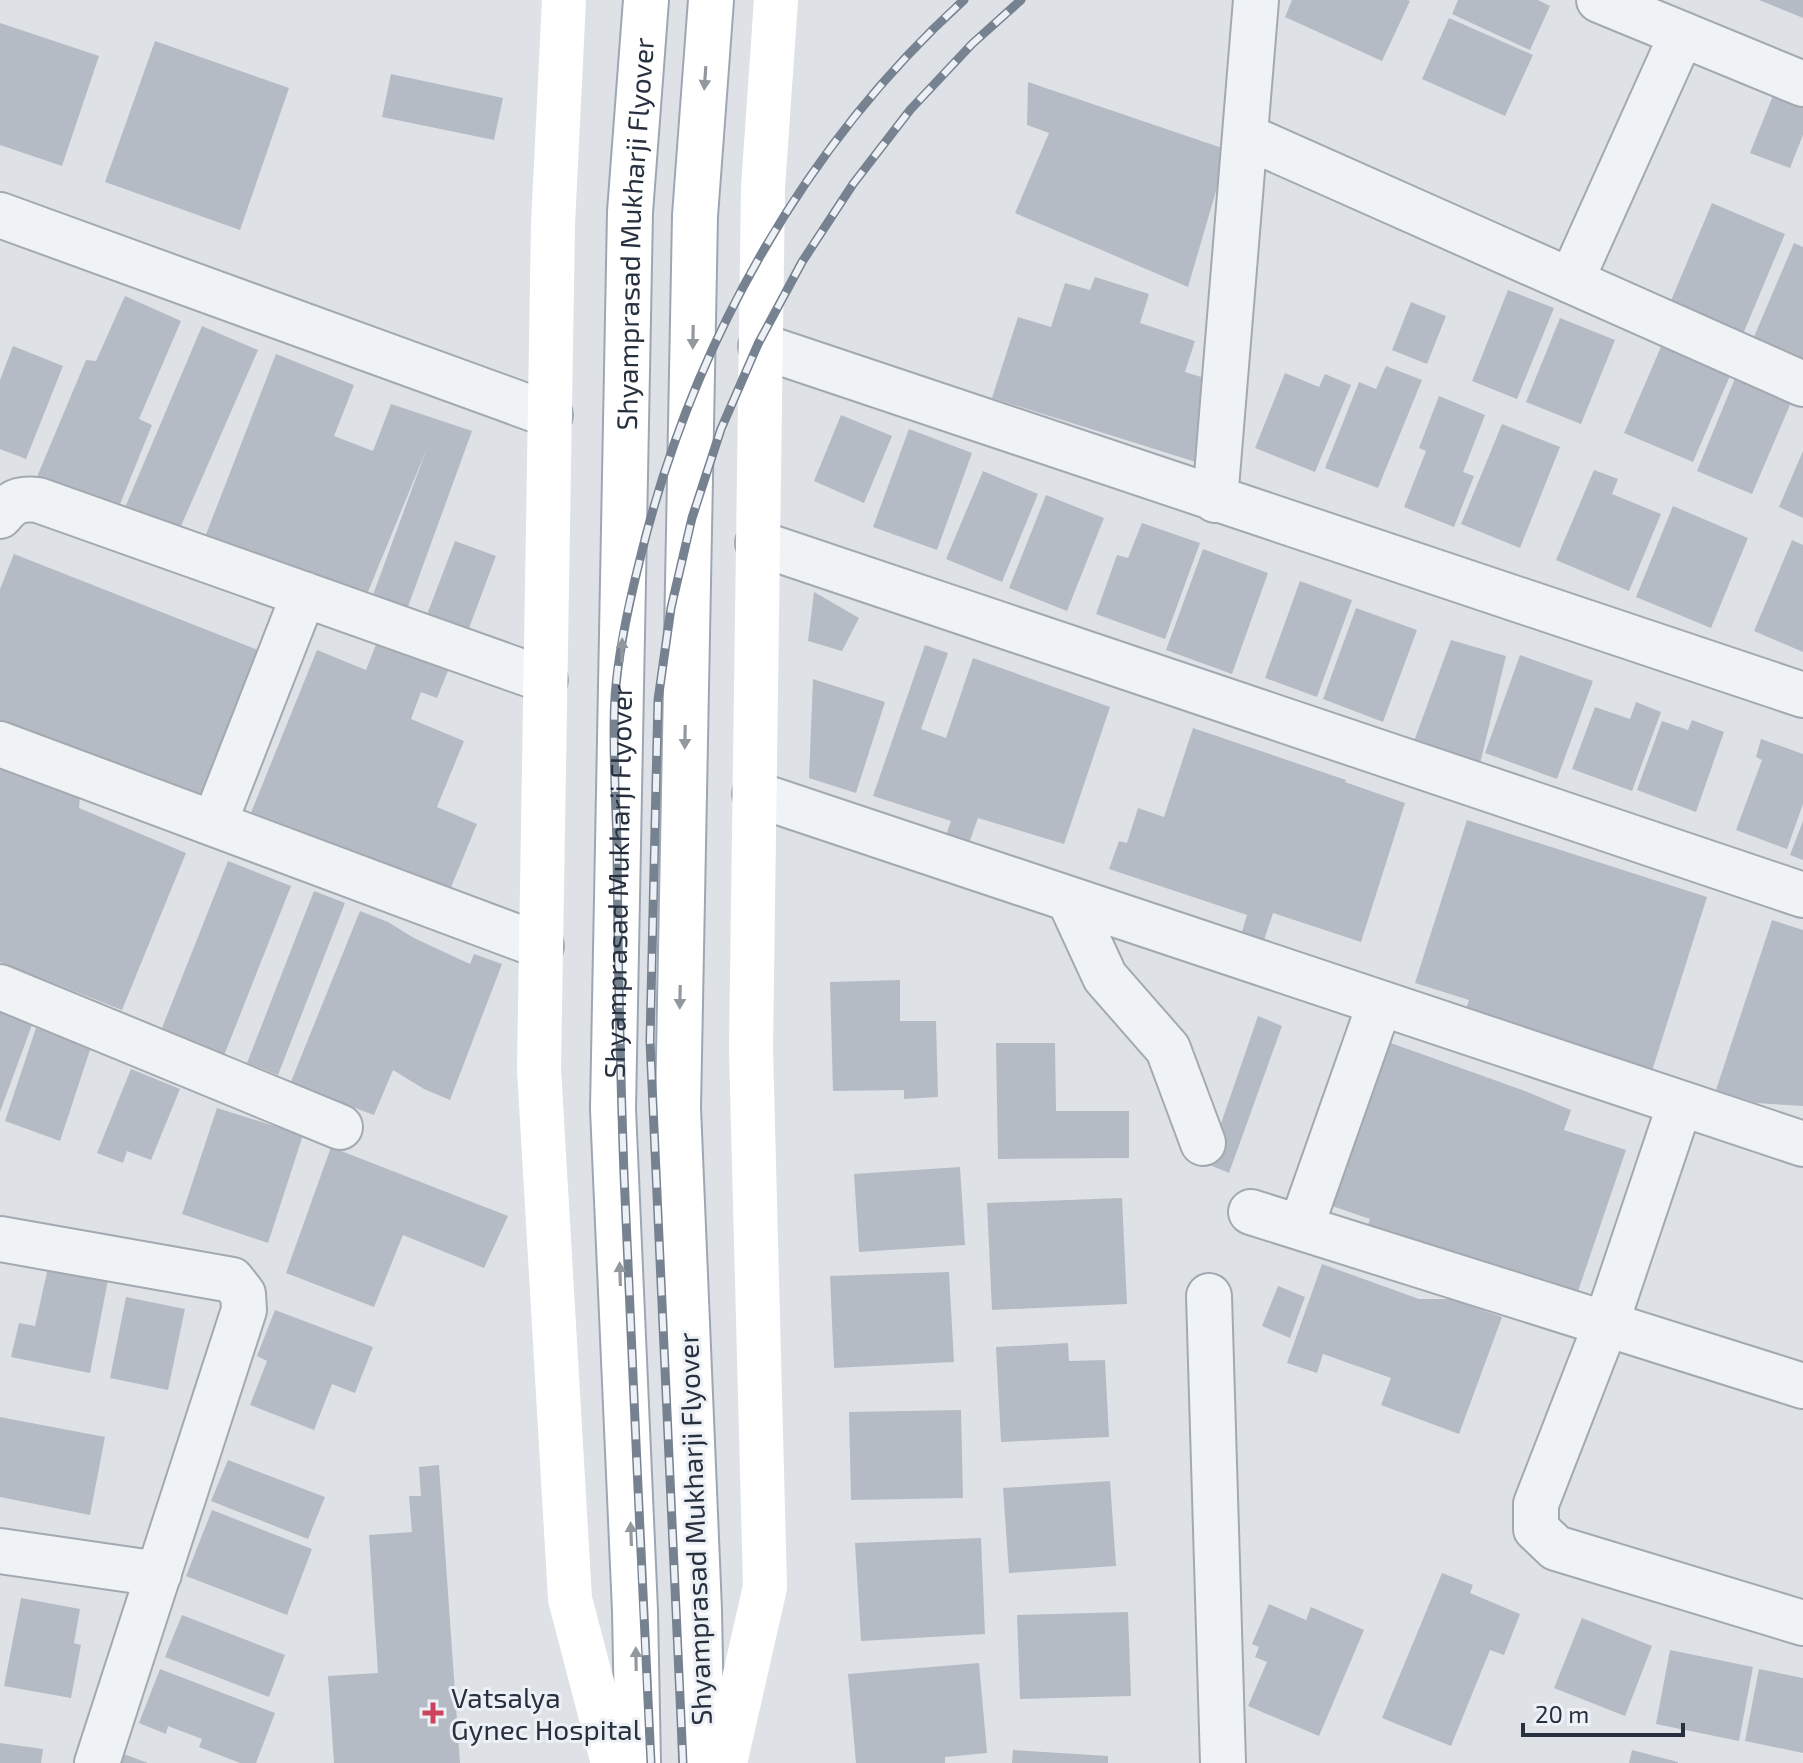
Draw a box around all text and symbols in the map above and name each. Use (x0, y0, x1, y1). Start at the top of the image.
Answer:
street label: Shyamprasad Mukharji Flyover (609, 36, 660, 431)
one-way arrow (698, 66, 711, 91)
one-way arrow (686, 325, 699, 350)
one-way arrow (616, 637, 628, 662)
street label: Shyamprasad Mukharji Flyover (597, 685, 638, 1079)
one-way arrow (679, 725, 691, 750)
one-way arrow (674, 985, 686, 1010)
one-way arrow (614, 1261, 627, 1286)
street label: Shyamprasad Mukharji Flyover (670, 1332, 718, 1726)
one-way arrow (625, 1521, 638, 1546)
one-way arrow (629, 1646, 642, 1671)
place label: Vatsalya Gynec Hospital (451, 1680, 642, 1746)
scale bar (1523, 1687, 1683, 1737)
text: 20 m (1535, 1699, 1589, 1728)
marker: Vatsalya Gynec Hospital (422, 1702, 444, 1724)

